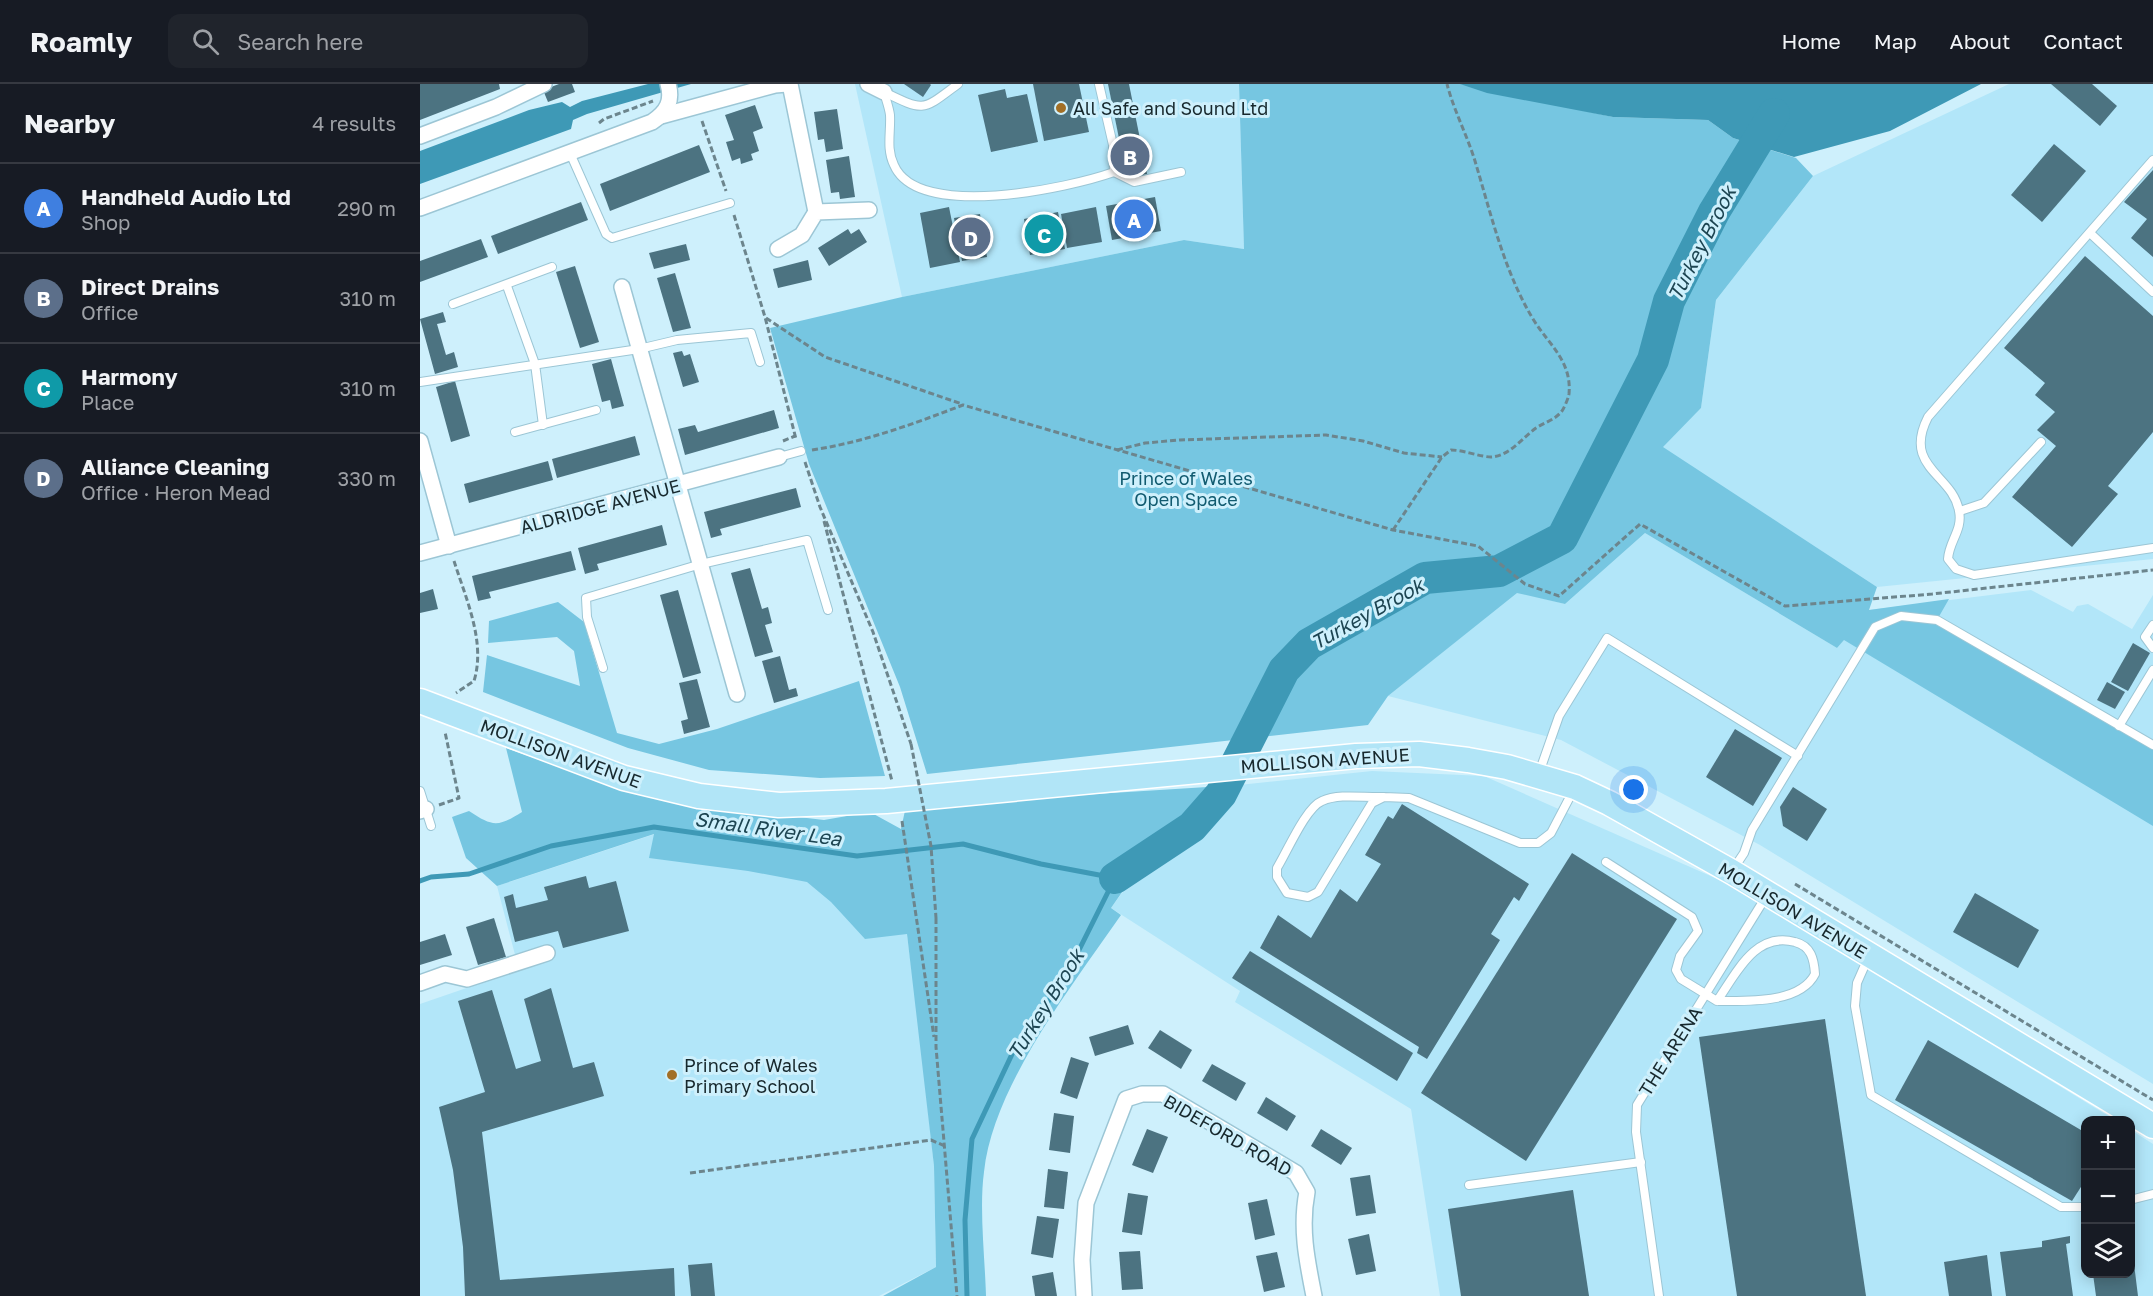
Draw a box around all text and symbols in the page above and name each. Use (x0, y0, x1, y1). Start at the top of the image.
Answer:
search box (168, 14, 588, 68)
text: Roamly (30, 25, 132, 58)
icon: search (189, 25, 222, 58)
text: Search here (237, 28, 363, 55)
text: Home (1781, 28, 1841, 54)
text: Map (1874, 28, 1917, 54)
text: About (1950, 28, 2010, 54)
text: Contact (2043, 28, 2123, 54)
place label: All Safe and Sound Ltd (1073, 97, 1268, 119)
marker: All Safe and Sound Ltd (1054, 101, 1068, 115)
text: Nearby (24, 108, 115, 139)
text: 4 results (312, 111, 396, 135)
pin: B (1110, 134, 1150, 178)
water label: Turkey Brook (1662, 179, 1742, 305)
text: Handheld Audio Ltd (81, 183, 291, 210)
text: A (36, 196, 51, 220)
text: 290 m (337, 196, 396, 220)
pin: A (1114, 196, 1154, 242)
text: Shop (81, 210, 130, 234)
pin: C (1024, 212, 1064, 256)
pin: D (952, 214, 990, 260)
text: Direct Drains (81, 273, 219, 300)
text: B (36, 286, 51, 310)
text: 310 m (340, 286, 396, 310)
text: Office (81, 300, 138, 324)
text: Harmony (81, 363, 178, 390)
text: C (36, 376, 51, 400)
text: 310 m (340, 376, 396, 400)
text: Place (81, 390, 134, 414)
text: Alliance Cleaning (81, 453, 269, 480)
text: D (36, 466, 51, 490)
text: 330 m (338, 466, 396, 490)
park label: Prince of Wales Open Space (1119, 467, 1253, 510)
street label: ALDRIDGE AVENUE (518, 474, 682, 538)
text: Office · Heron Mead (81, 480, 271, 504)
water label: Turkey Brook (1306, 571, 1430, 655)
street label: MOLLISON AVENUE (478, 714, 644, 792)
street label: MOLLISON AVENUE (1240, 743, 1410, 777)
your location (1619, 775, 1648, 804)
water label: Small River Lea (693, 806, 844, 850)
street label: MOLLISON AVENUE (1715, 857, 1871, 963)
water label: Turkey Brook (1002, 942, 1091, 1064)
street label: THE ARENA (1634, 1002, 1706, 1100)
place label: Prince of Wales Primary School (684, 1054, 817, 1097)
marker: Prince of Wales Primary School (665, 1068, 679, 1082)
street label: BIDEFORD ROAD (1160, 1089, 1296, 1181)
map controls (2081, 1116, 2135, 1278)
button: + (2081, 1116, 2135, 1170)
button: − (2081, 1170, 2135, 1224)
button: layers (2081, 1224, 2135, 1278)

